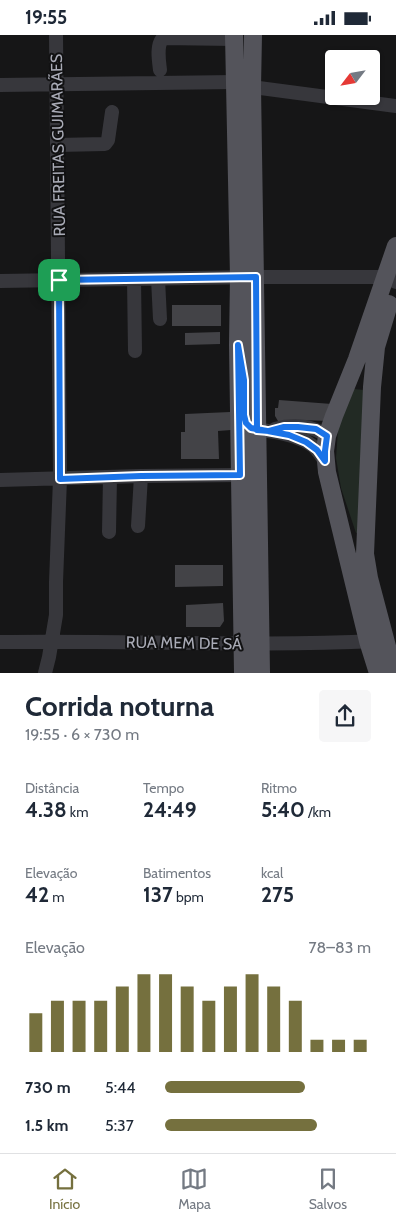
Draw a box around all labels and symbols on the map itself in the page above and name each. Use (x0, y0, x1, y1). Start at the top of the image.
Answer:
north arrow (325, 50, 380, 105)
street label: RUA FREITAS GUIMARÃES (47, 53, 69, 237)
pin (38, 259, 80, 301)
street label: RUA MEM DE SÁ (126, 632, 242, 654)

